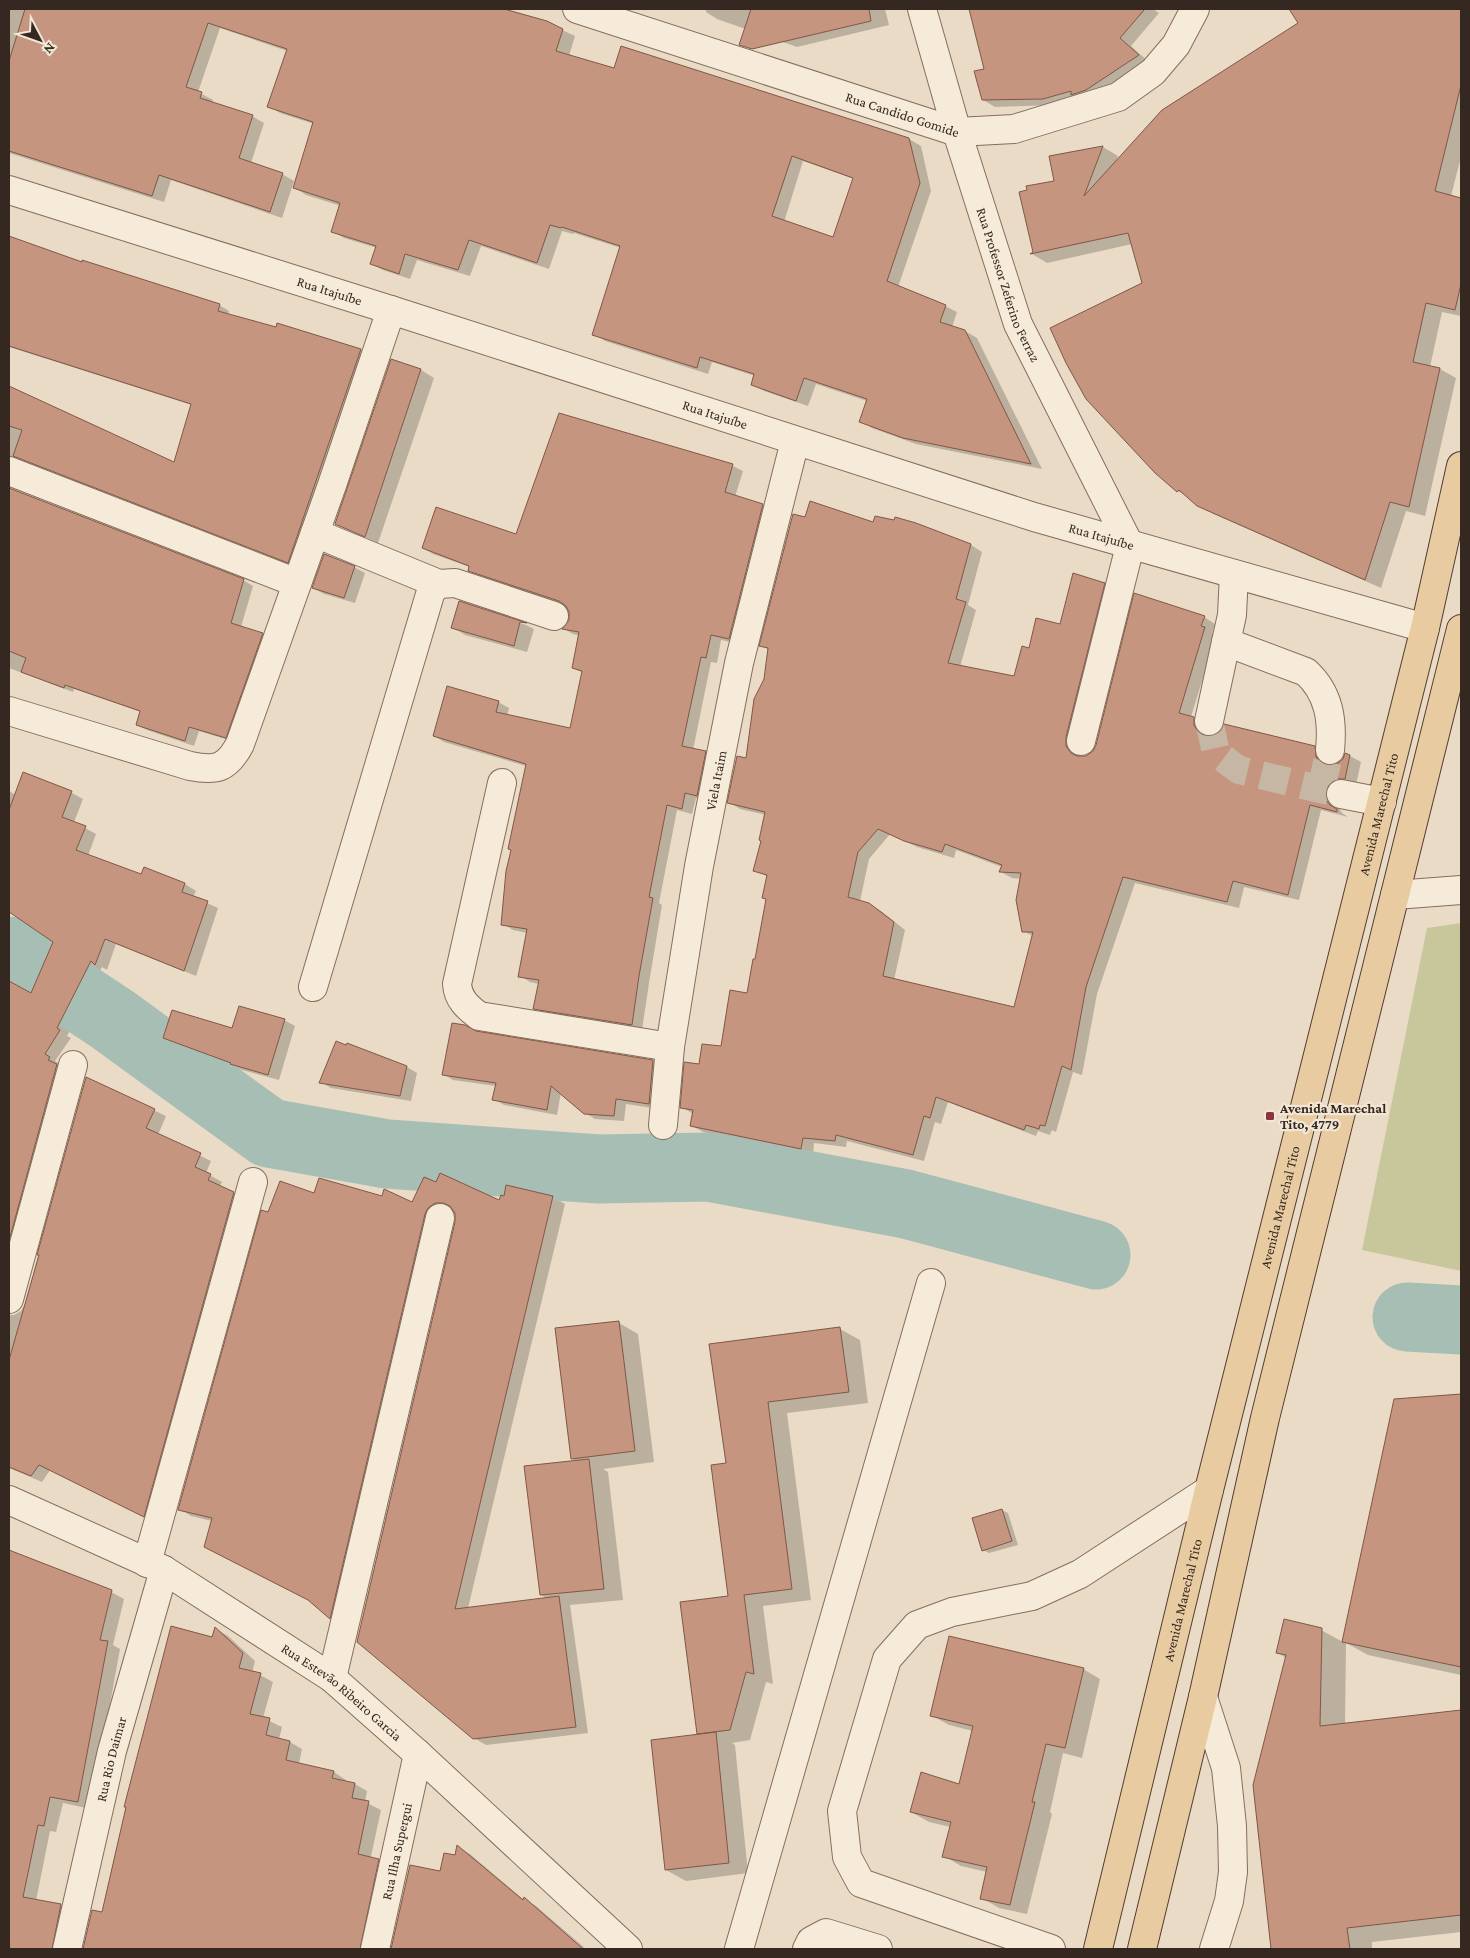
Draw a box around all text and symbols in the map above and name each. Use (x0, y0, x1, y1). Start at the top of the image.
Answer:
north arrow (15, 15, 65, 65)
text: N (40, 40, 59, 58)
street label: Rua Candido Gomide (843, 88, 961, 140)
street label: Rua Professor Zeferino Ferraz (973, 205, 1044, 364)
street label: Rua Itajuíbe (295, 273, 364, 308)
street label: Rua Itajuíbe (681, 396, 750, 432)
street label: Rua Itajuíbe (1067, 519, 1136, 553)
street label: Viela Itaim (702, 749, 730, 812)
street label: Avenida Marechal Tito (1355, 751, 1401, 877)
place label: Avenida Marechal Tito, 4779 (1279, 1100, 1386, 1133)
marker: Avenida Marechal Tito, 4779 (1264, 1110, 1276, 1122)
street label: Avenida Marechal Tito (1257, 1144, 1303, 1270)
street label: Avenida Marechal Tito (1160, 1537, 1205, 1663)
street label: Rua Estevão Ribeiro Garcia (279, 1640, 406, 1744)
street label: Rua Rio Daimar (93, 1715, 130, 1803)
street label: Rua Ilha Supergui (378, 1801, 415, 1901)

